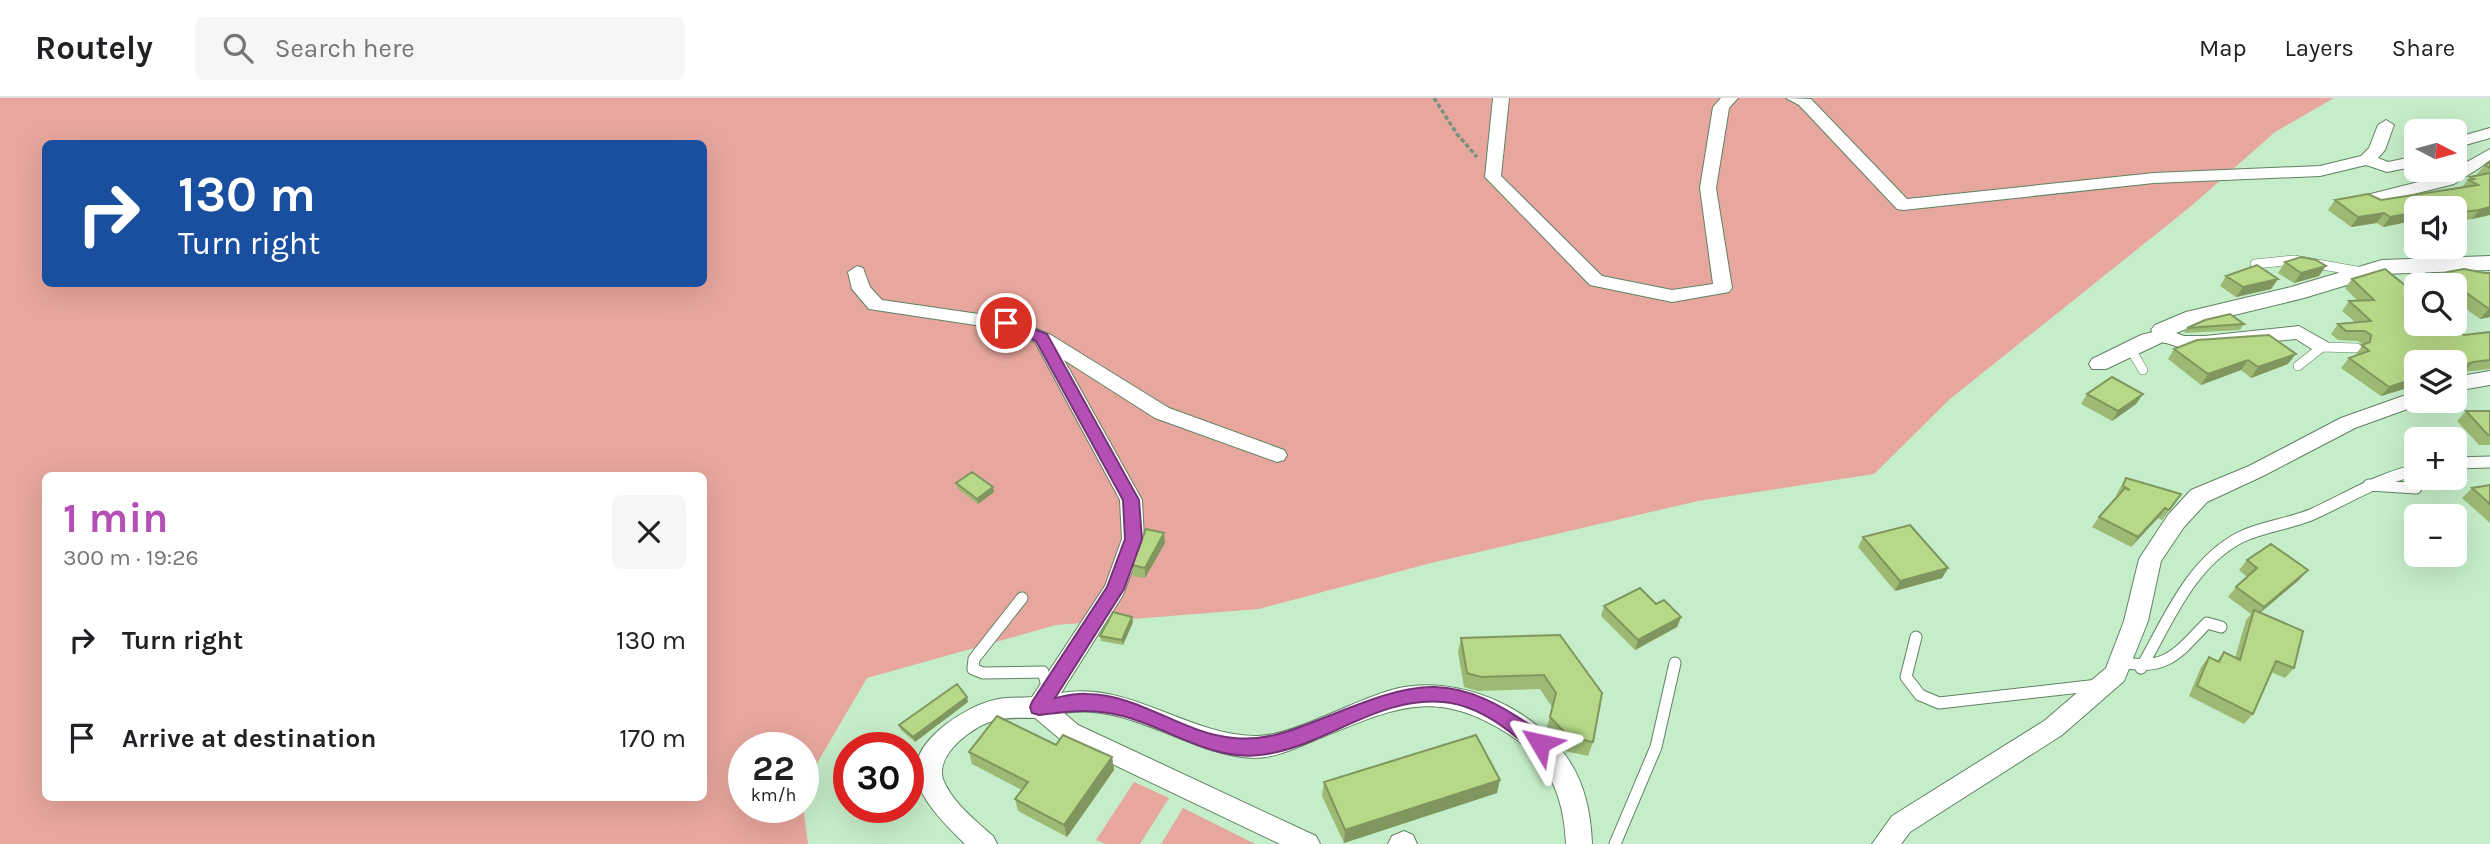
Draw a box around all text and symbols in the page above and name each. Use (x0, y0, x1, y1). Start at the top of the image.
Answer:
search box (195, 17, 685, 80)
text: Routely (35, 29, 153, 67)
icon: search (219, 29, 257, 67)
text: Search here (275, 33, 415, 64)
text: Map (2199, 34, 2247, 62)
text: Layers (2285, 34, 2354, 62)
text: Share (2392, 34, 2455, 62)
north arrow (2404, 119, 2468, 182)
map controls (2404, 119, 2467, 567)
text: 130 m (178, 166, 316, 223)
icon: right (63, 168, 154, 259)
button: sound (2404, 196, 2467, 259)
text: Turn right (178, 225, 320, 262)
button: search (2404, 273, 2467, 336)
pin (976, 293, 1036, 353)
icon: arrive (987, 304, 1025, 342)
button: layers (2404, 350, 2467, 413)
button: + (2404, 427, 2467, 490)
text: 1 min (63, 493, 168, 543)
button: close (612, 495, 686, 569)
button: − (2404, 504, 2467, 567)
text: 300 m · 19:26 (63, 544, 199, 571)
icon: right (63, 621, 101, 659)
text: Turn right (122, 625, 243, 656)
text: 130 m (616, 625, 686, 656)
position arrow (1503, 706, 1577, 780)
icon: arrive (63, 719, 101, 757)
text: Arrive at destination (122, 723, 376, 754)
text: 170 m (619, 723, 686, 754)
speed limit sign: 30 (833, 732, 924, 823)
text: 22 (752, 748, 795, 789)
text: km/h (751, 784, 796, 806)

